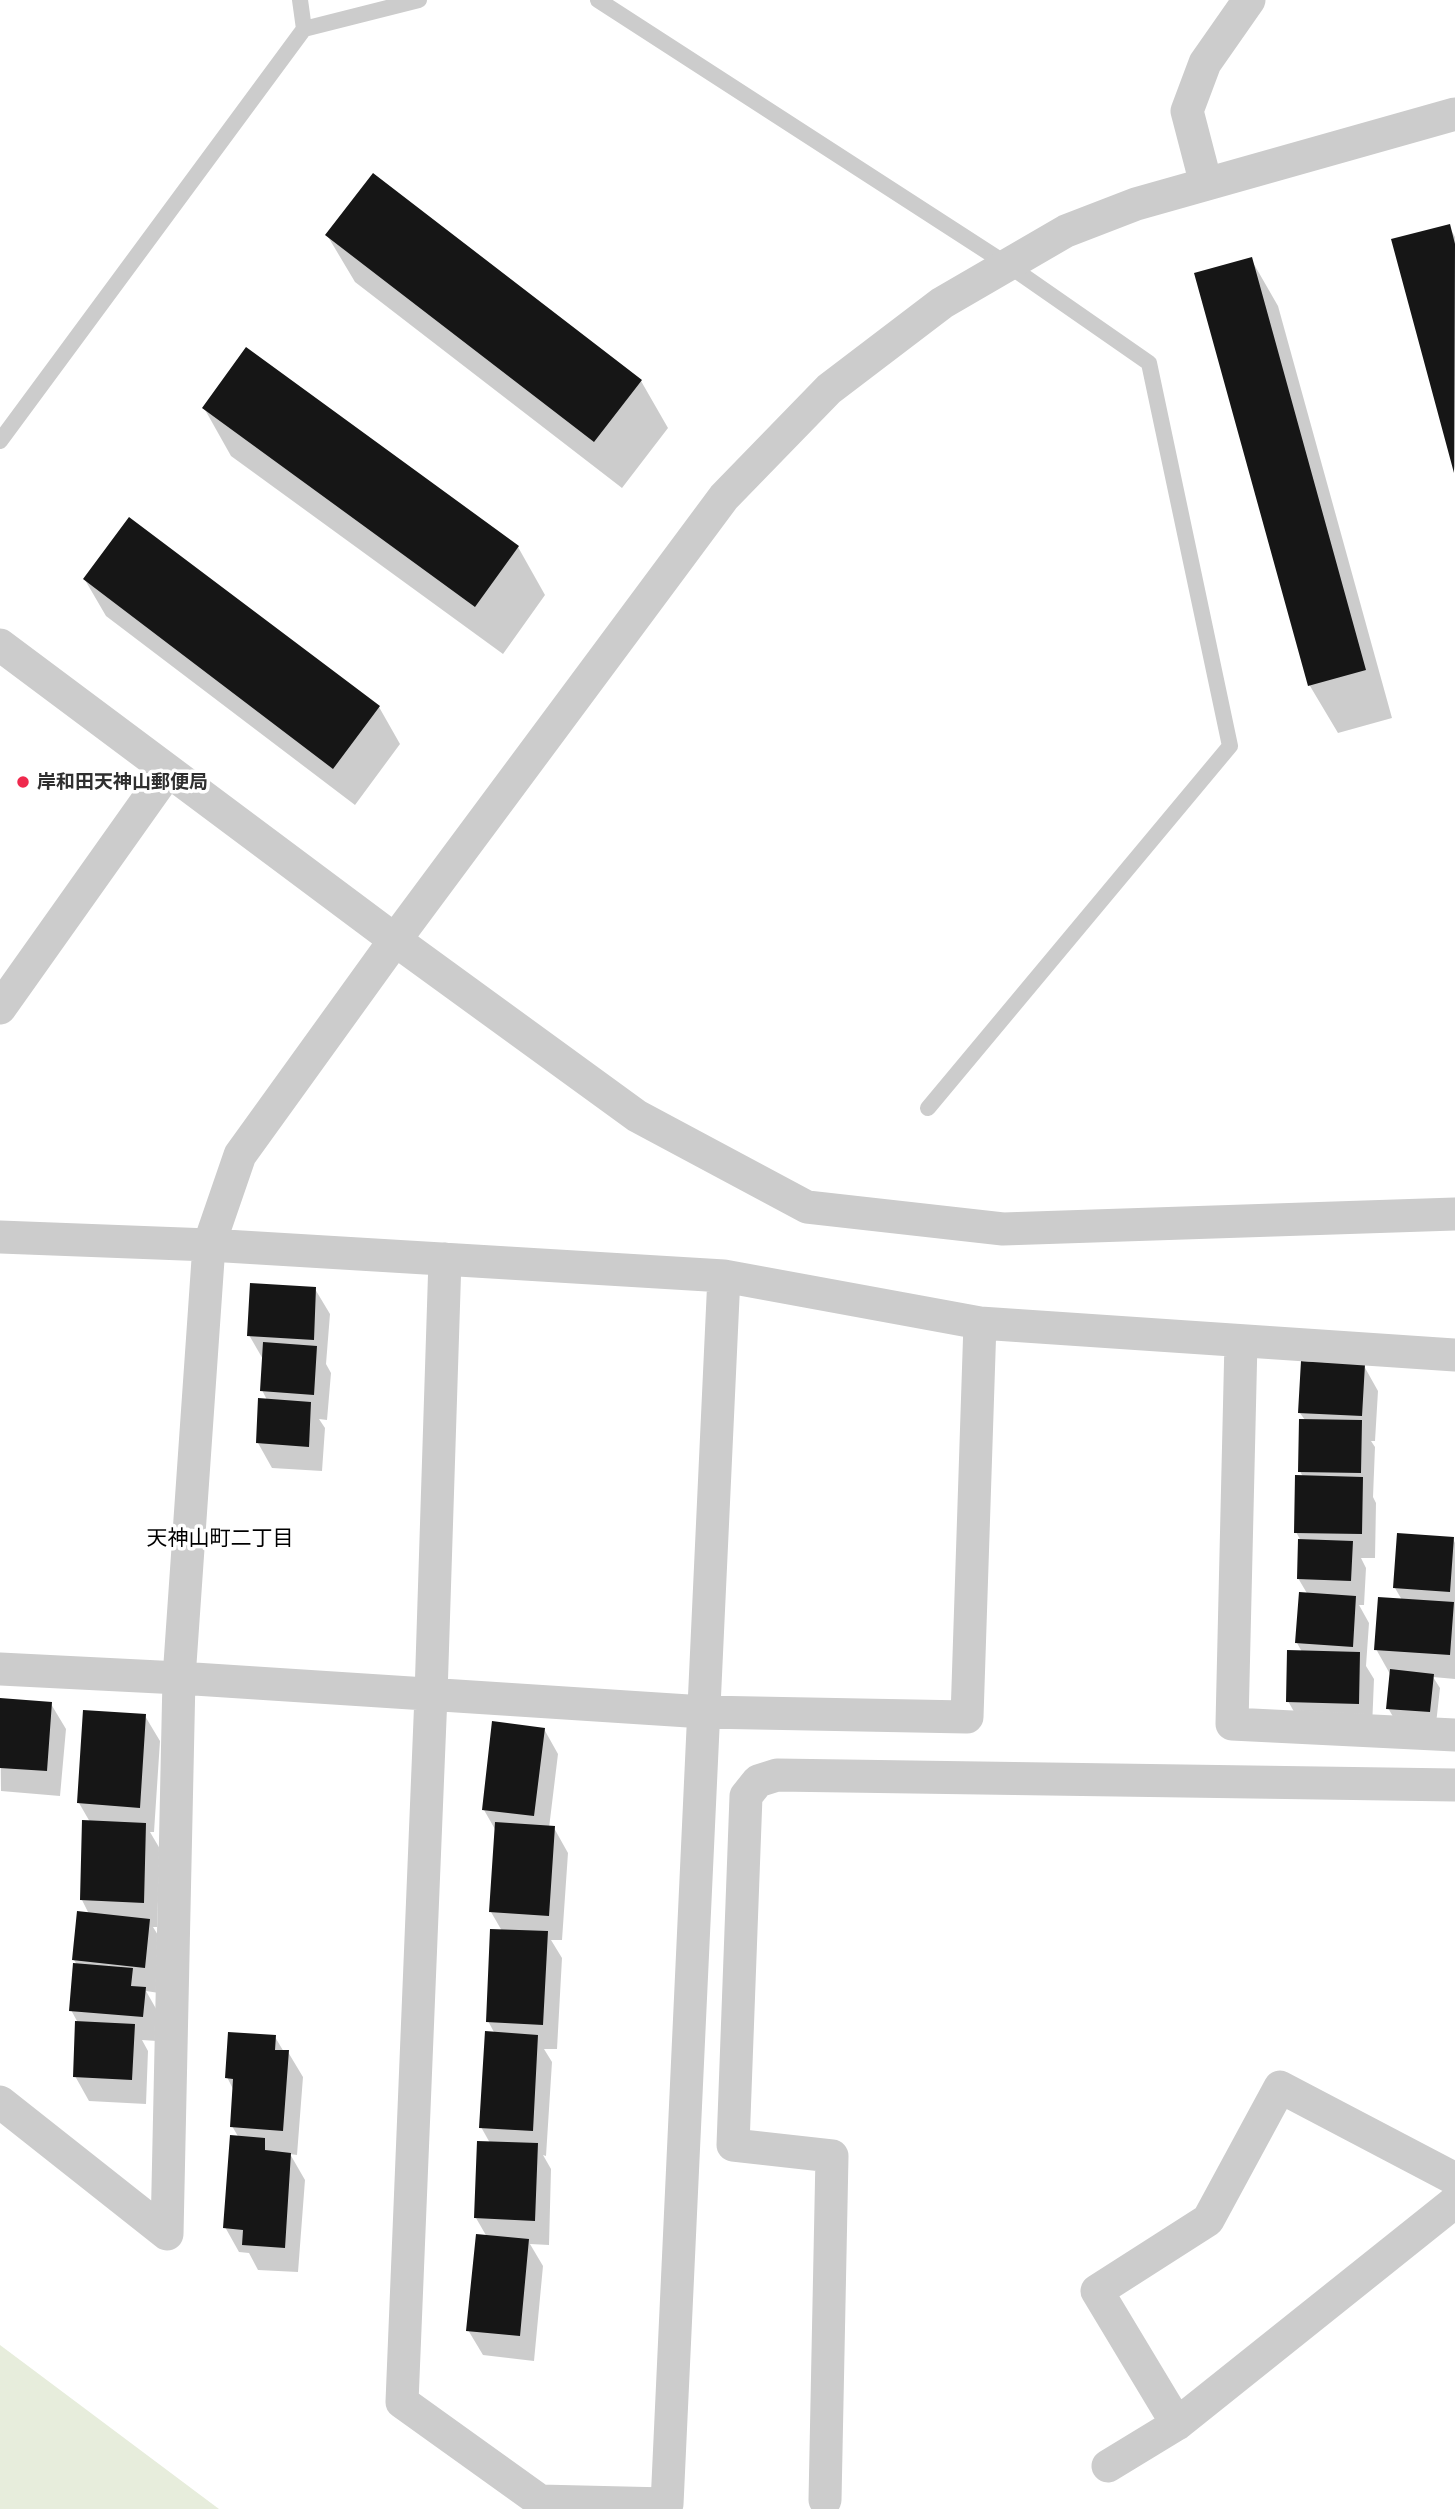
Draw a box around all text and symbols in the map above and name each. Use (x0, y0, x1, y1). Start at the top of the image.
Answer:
place label: 岸和田天神山郵便局 (37, 771, 208, 793)
marker: 岸和田天神山郵便局 (15, 774, 31, 790)
district label: 天神山町二丁目 (147, 1525, 293, 1551)

